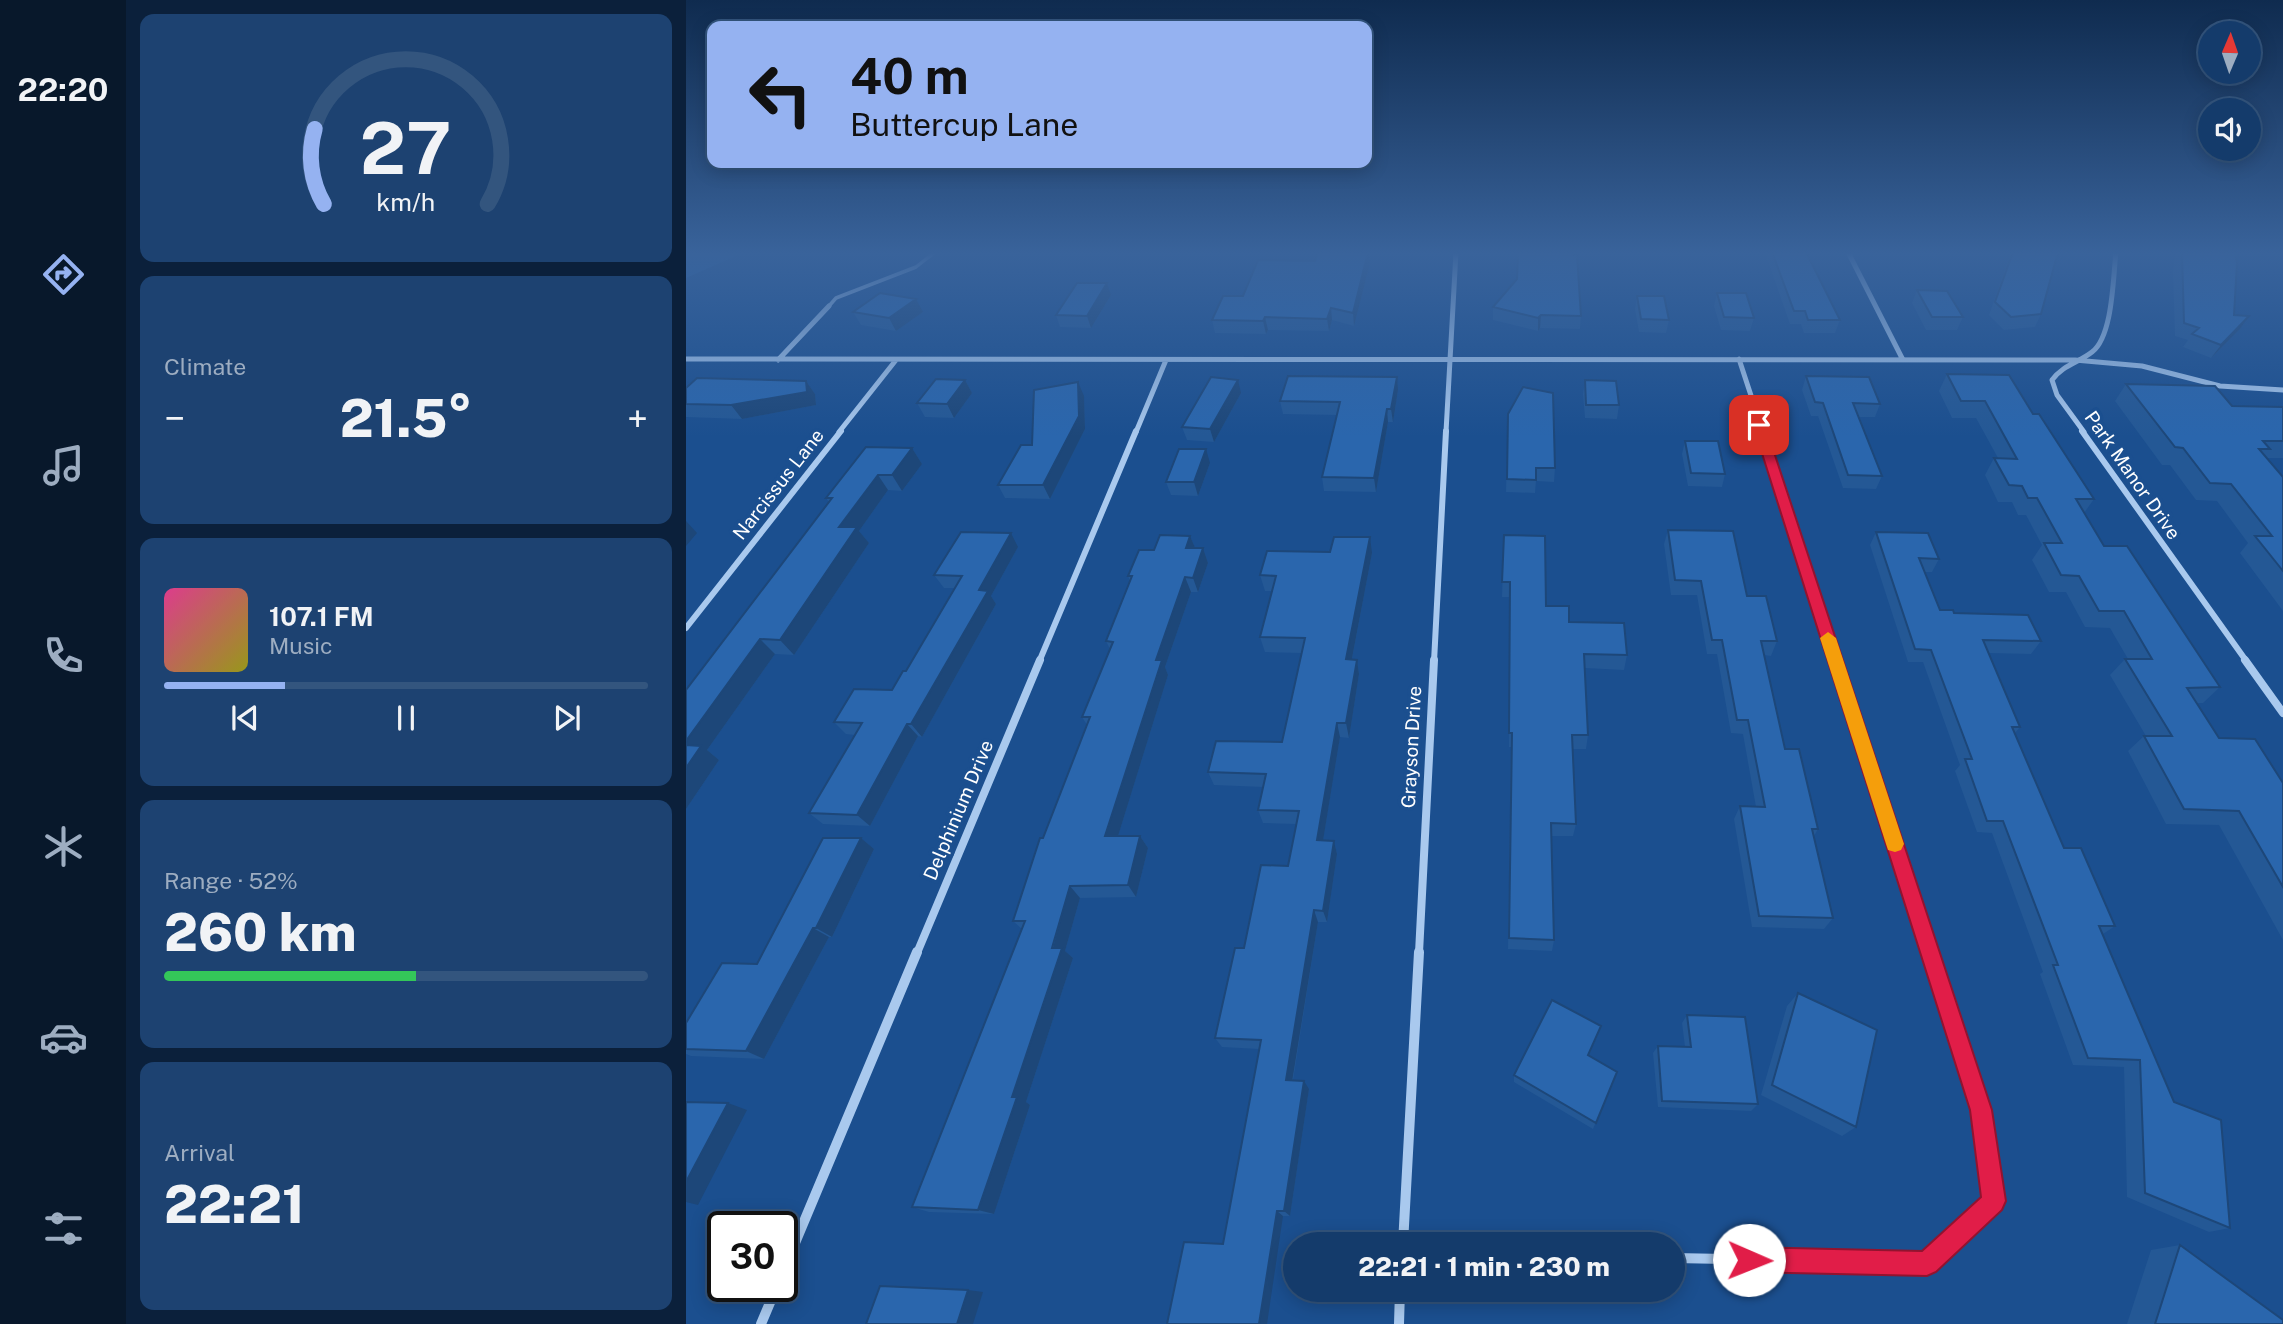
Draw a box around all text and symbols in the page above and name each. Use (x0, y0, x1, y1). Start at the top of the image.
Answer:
north arrow (2198, 21, 2261, 84)
map controls (2198, 21, 2261, 161)
text: 40 m (850, 47, 969, 105)
icon: left (735, 49, 826, 140)
text: 22:20 (18, 71, 108, 108)
button: sound (2198, 98, 2261, 161)
text: 27 (360, 105, 452, 190)
text: Buttercup Lane (850, 106, 1078, 143)
text: km/h (377, 187, 435, 217)
icon: directions (39, 250, 88, 299)
text: Climate (164, 353, 246, 380)
text: 21.5° (340, 388, 472, 449)
pin (1729, 395, 1789, 455)
text: − (164, 396, 185, 441)
text: + (627, 396, 648, 441)
icon: arrive (1740, 406, 1778, 444)
street label: Park Manor Drive (2081, 407, 2185, 543)
street label: Narcissus Lane (728, 424, 828, 544)
icon: music (39, 441, 88, 490)
text: 107.1 FM (269, 601, 374, 632)
icon: phone (39, 631, 88, 680)
text: Music (269, 632, 333, 659)
street label: Grayson Drive (1397, 685, 1425, 809)
icon: previous (226, 699, 264, 737)
icon: pause (387, 699, 425, 737)
icon: next (548, 699, 586, 737)
street label: Delphinium Drive (919, 737, 997, 883)
icon: climate (39, 822, 88, 871)
text: Range · 52% (164, 867, 298, 894)
text: 260 km (164, 902, 357, 963)
icon: car (39, 1013, 88, 1062)
text: Arrival (164, 1139, 235, 1166)
text: 22:21 (164, 1174, 305, 1235)
icon: filters (39, 1204, 88, 1253)
speed limit sign: 30 (707, 1211, 798, 1302)
position arrow (1712, 1223, 1786, 1297)
text: 22:21 · 1 min · 230 m (1358, 1251, 1610, 1282)

